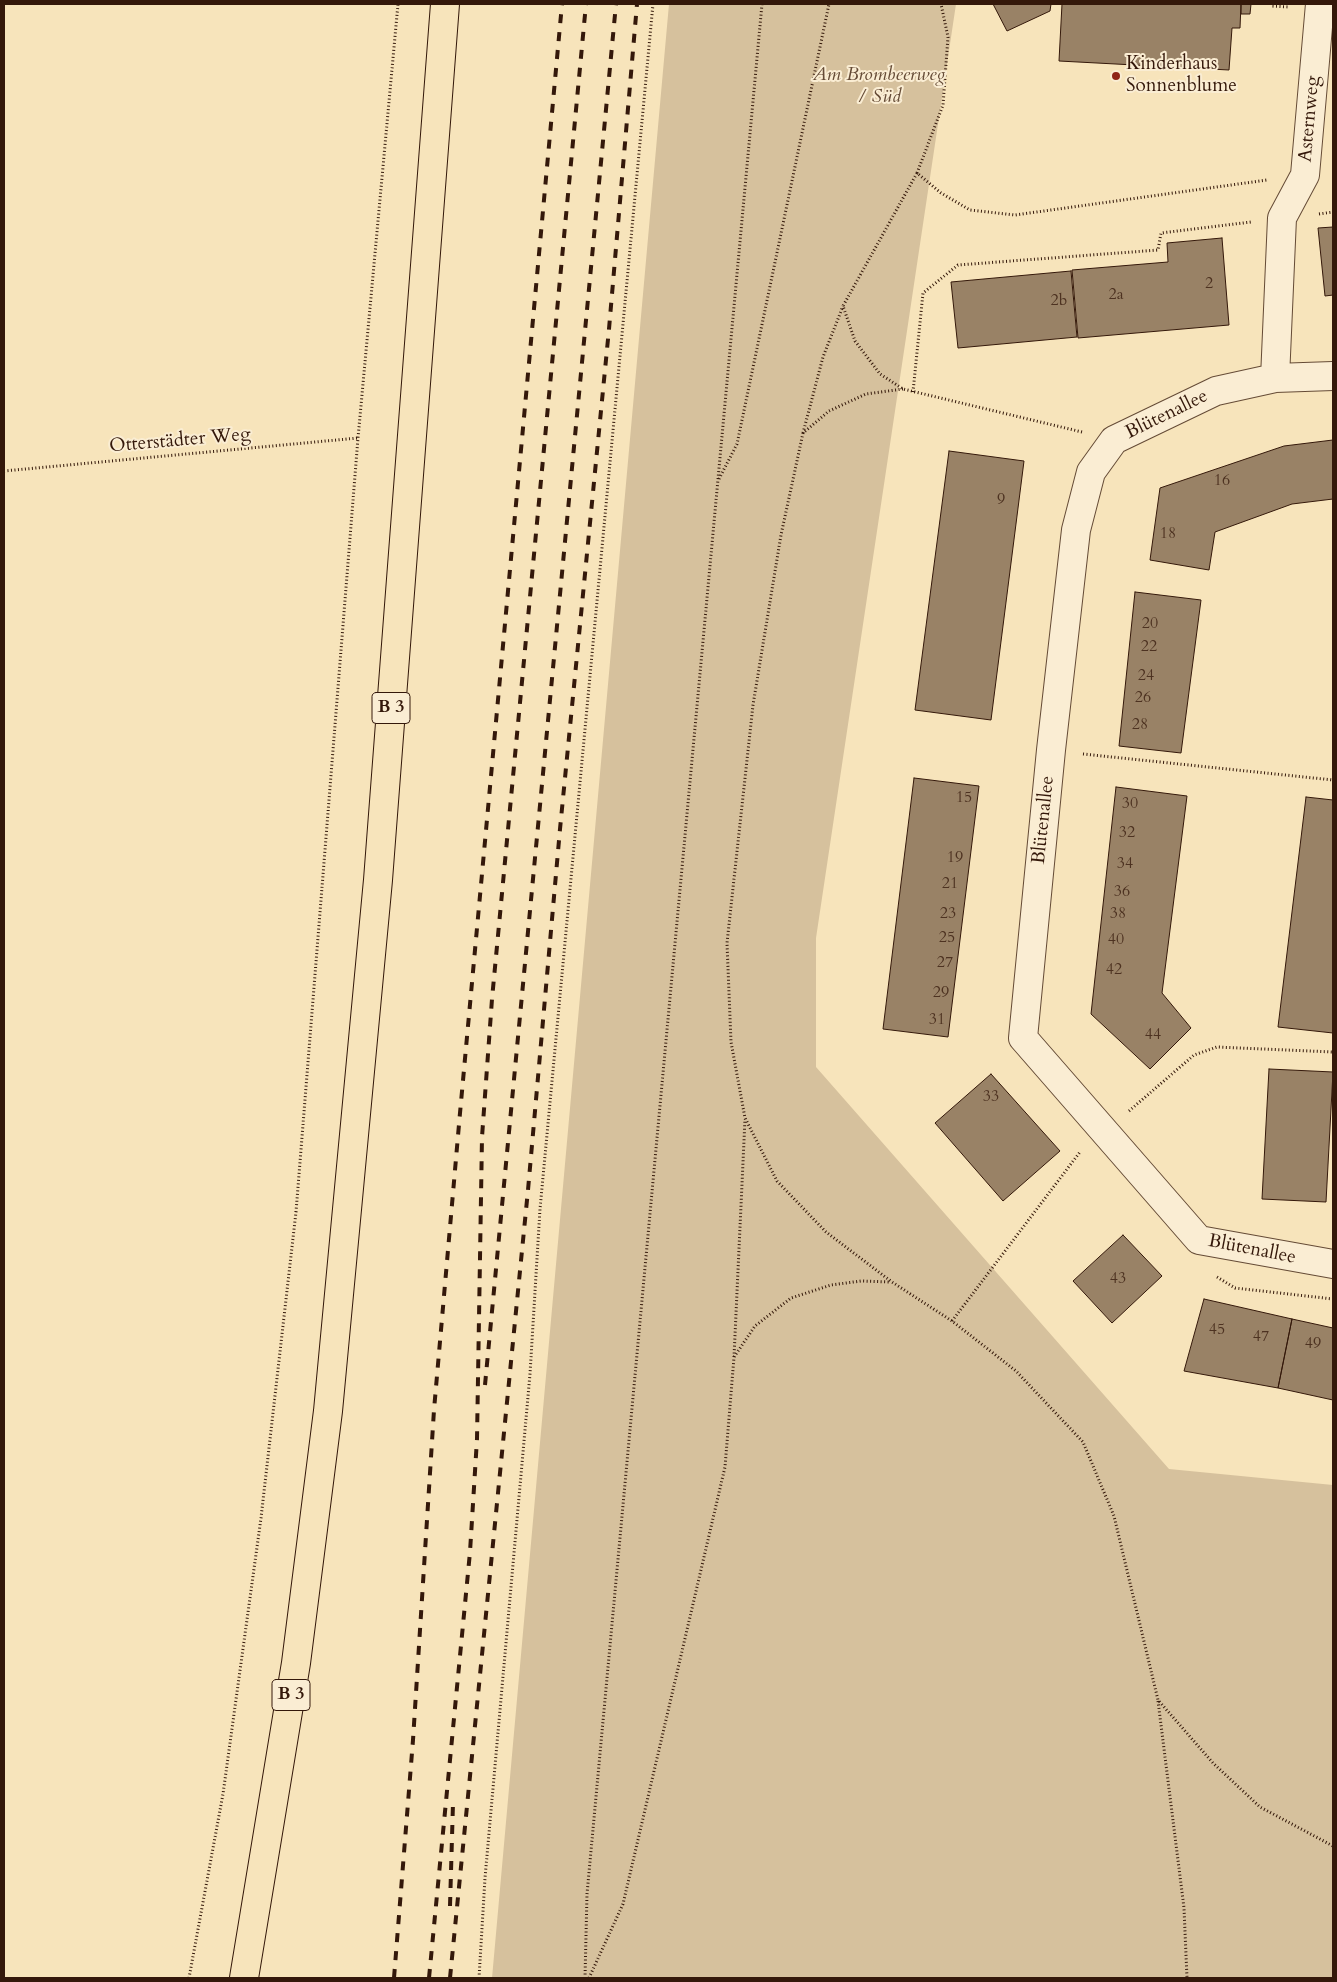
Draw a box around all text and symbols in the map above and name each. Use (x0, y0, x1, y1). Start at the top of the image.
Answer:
place label: Kinderhaus Sonnenblume (1126, 54, 1237, 98)
park label: Am Brombeerweg / Süd (813, 65, 945, 109)
marker: Kinderhaus Sonnenblume (1110, 70, 1122, 82)
street label: Asternweg (1295, 75, 1325, 163)
house number: 2 (1205, 274, 1213, 294)
house number: 2a (1108, 285, 1124, 305)
house number: 2b (1051, 291, 1067, 311)
street label: Blütenallee (1122, 385, 1212, 445)
street label: Otterstädter Weg (108, 423, 252, 459)
house number: 16 (1214, 471, 1230, 491)
house number: 9 (997, 490, 1005, 510)
house number: 18 (1160, 524, 1176, 544)
house number: 20 (1142, 614, 1158, 634)
house number: 22 (1141, 637, 1157, 657)
house number: 24 (1138, 666, 1154, 686)
house number: 26 (1135, 688, 1151, 708)
road number: B 3 (372, 692, 410, 724)
house number: 28 (1132, 715, 1148, 735)
street label: Blütenallee (1028, 775, 1060, 865)
house number: 15 (956, 788, 972, 808)
house number: 30 (1122, 794, 1138, 814)
house number: 32 (1119, 823, 1135, 843)
house number: 19 (947, 848, 963, 868)
house number: 34 (1117, 854, 1133, 874)
house number: 21 (942, 874, 958, 894)
house number: 36 (1114, 882, 1130, 902)
house number: 23 (940, 904, 956, 924)
house number: 38 (1110, 904, 1126, 924)
house number: 25 (939, 928, 955, 948)
house number: 40 (1108, 930, 1124, 950)
house number: 27 (937, 953, 953, 973)
house number: 42 (1106, 960, 1122, 980)
house number: 29 (933, 983, 949, 1003)
house number: 31 (929, 1010, 945, 1030)
house number: 44 (1145, 1025, 1161, 1045)
house number: 33 (983, 1087, 999, 1107)
street label: Blütenallee (1206, 1230, 1298, 1270)
house number: 43 (1110, 1269, 1126, 1289)
house number: 45 (1209, 1320, 1225, 1340)
house number: 47 (1253, 1327, 1269, 1347)
house number: 49 (1305, 1334, 1321, 1354)
road number: B 3 (272, 1680, 310, 1710)

